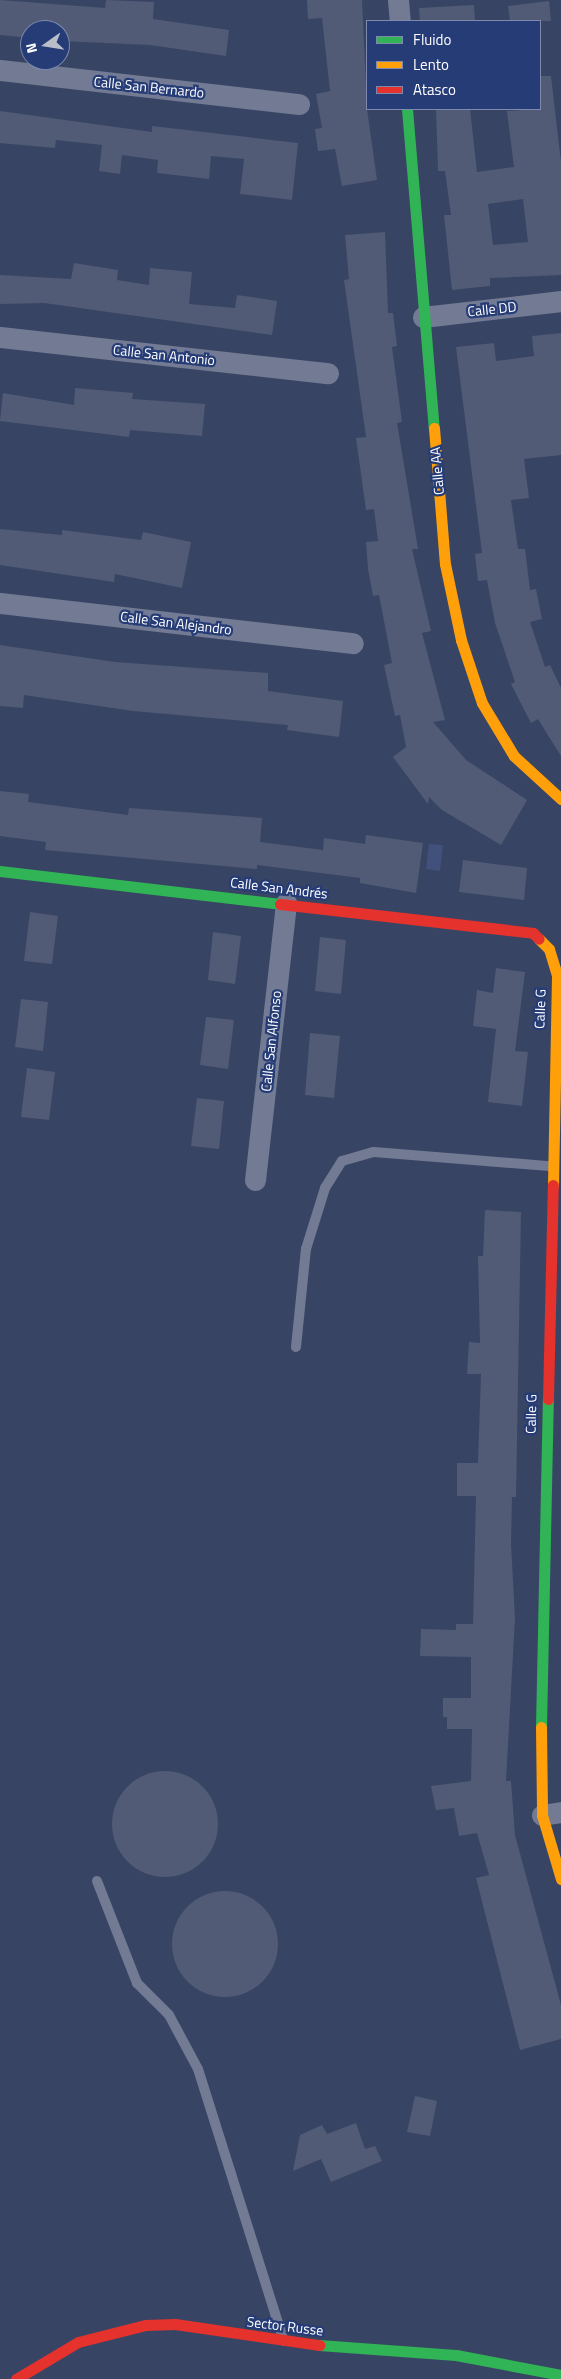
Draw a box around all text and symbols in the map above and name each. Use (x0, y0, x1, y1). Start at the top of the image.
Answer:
north arrow (20, 20, 70, 70)
legend (366, 20, 541, 110)
text: Fluido (413, 28, 451, 51)
text: N (20, 41, 42, 55)
text: Lento (413, 53, 449, 76)
street label: Calle San Bernardo (93, 73, 205, 101)
text: Atasco (413, 78, 456, 101)
street label: Calle DD (467, 298, 517, 320)
street label: Calle San Antonio (112, 341, 216, 369)
street label: Calle AA (427, 446, 447, 496)
street label: Calle San Alejandro (119, 608, 233, 638)
street label: Calle San Andrés (229, 874, 329, 902)
street label: Calle G (531, 989, 549, 1029)
street label: Calle San Alfonso (257, 990, 285, 1092)
street label: Calle G (522, 1394, 540, 1434)
street label: Sector Russe (246, 2313, 324, 2339)

